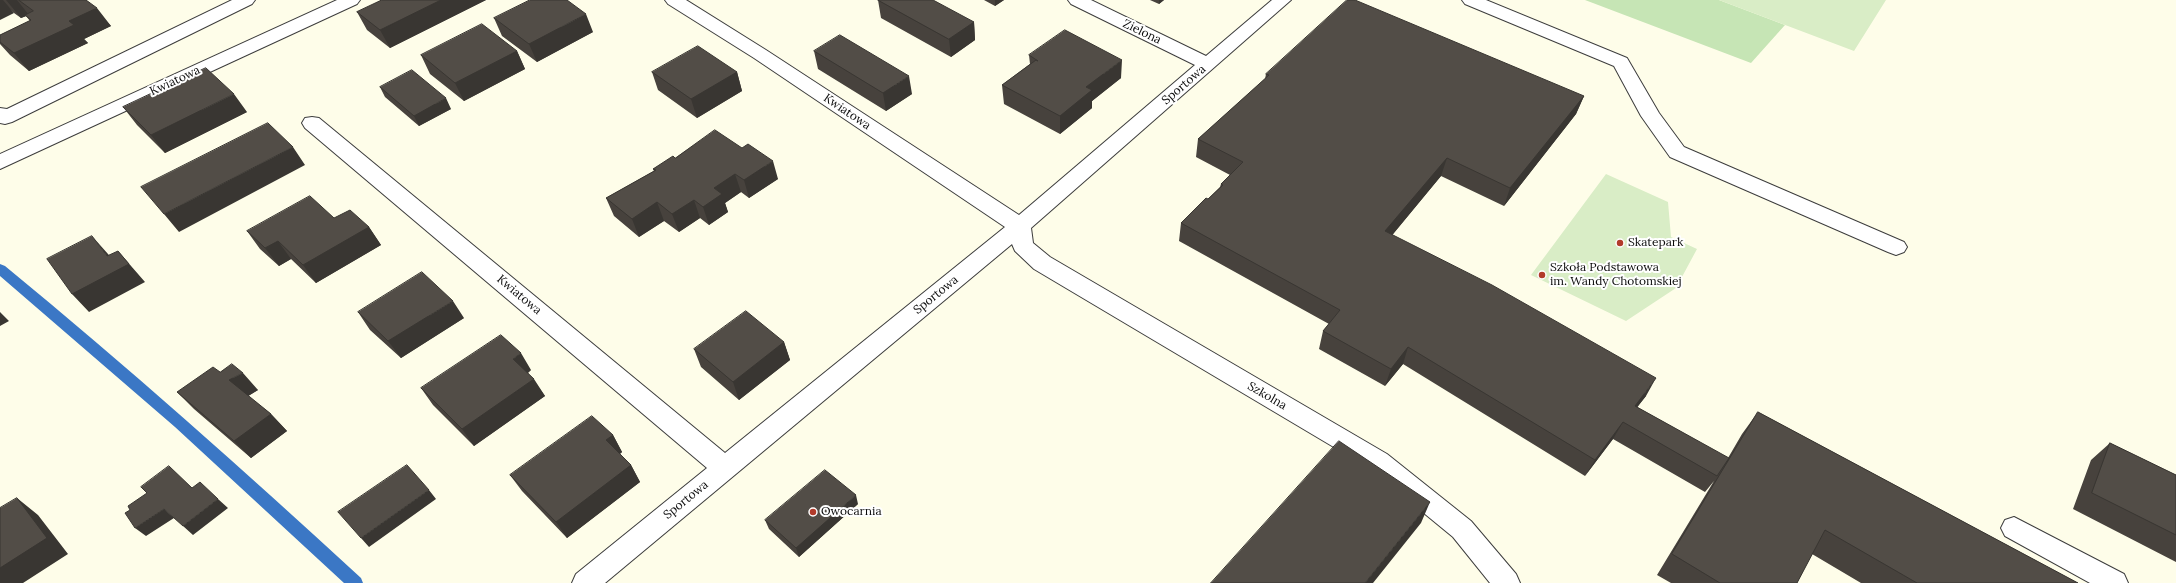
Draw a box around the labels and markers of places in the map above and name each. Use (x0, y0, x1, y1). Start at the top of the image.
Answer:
place label: Skatepark (1628, 236, 1683, 250)
marker: Skatepark (1615, 238, 1625, 248)
place label: Szkoła Podstawowa im. Wandy Chotomskiej (1550, 261, 1682, 289)
marker: Szkoła Podstawowa im. Wandy Chotomskiej (1537, 270, 1547, 280)
place label: Owocarnia (821, 505, 882, 519)
marker: Owocarnia (808, 507, 818, 517)

